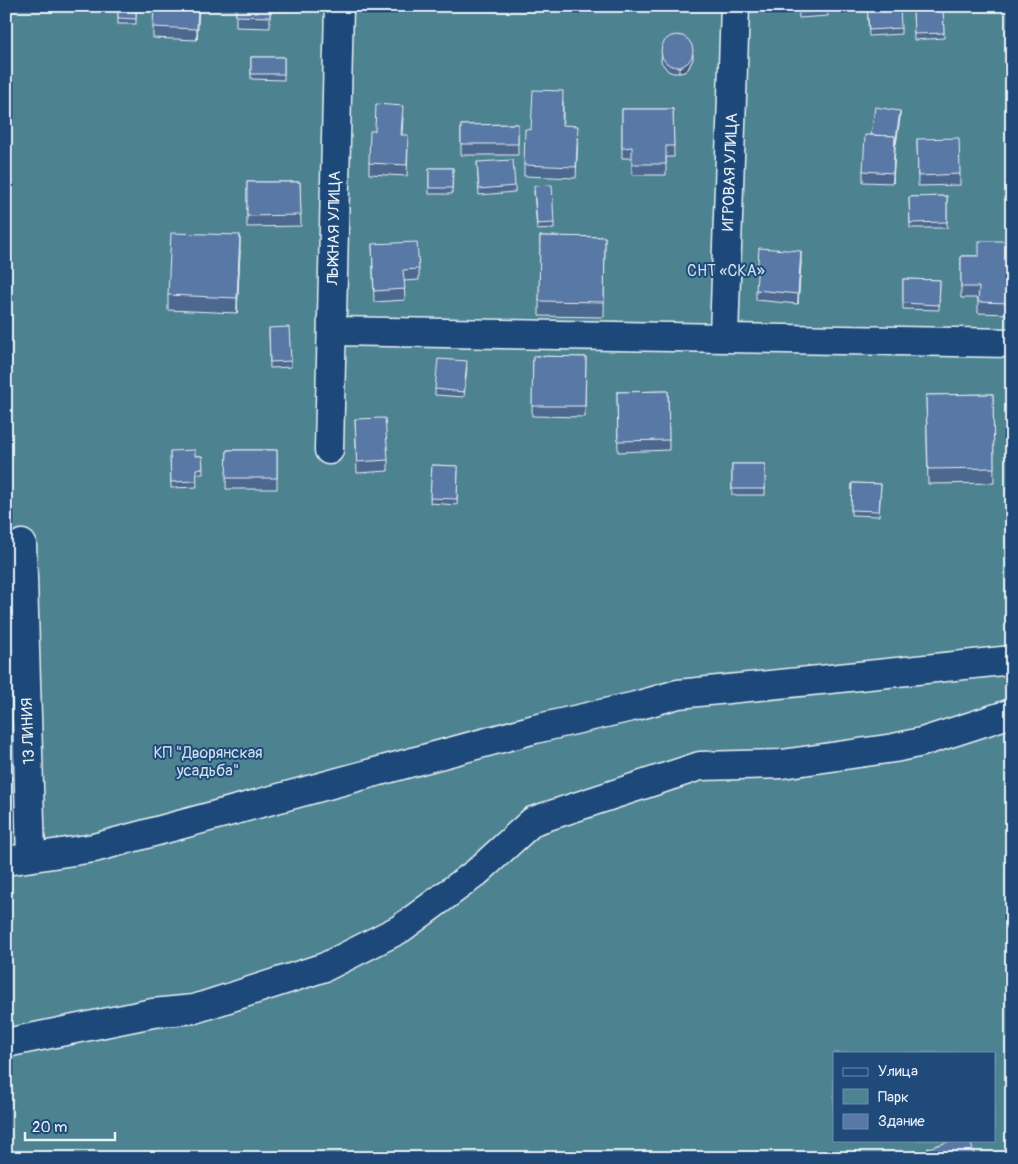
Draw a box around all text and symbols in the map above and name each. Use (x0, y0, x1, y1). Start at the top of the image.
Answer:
street label: ИГРОВАЯ УЛИЦА (718, 113, 742, 231)
street label: ЛЫЖНАЯ УЛИЦА (323, 171, 345, 286)
park label: СНТ «СКА» (687, 261, 765, 281)
street label: 13 ЛИНИЯ (17, 697, 39, 765)
park label: КП "Дворянская усадьба" (153, 743, 263, 781)
legend (833, 1052, 996, 1142)
text: Улица (878, 1062, 918, 1081)
text: Парк (878, 1088, 909, 1107)
scale bar (25, 1109, 115, 1141)
text: Здание (878, 1112, 925, 1131)
text: 20 m (32, 1118, 67, 1137)

